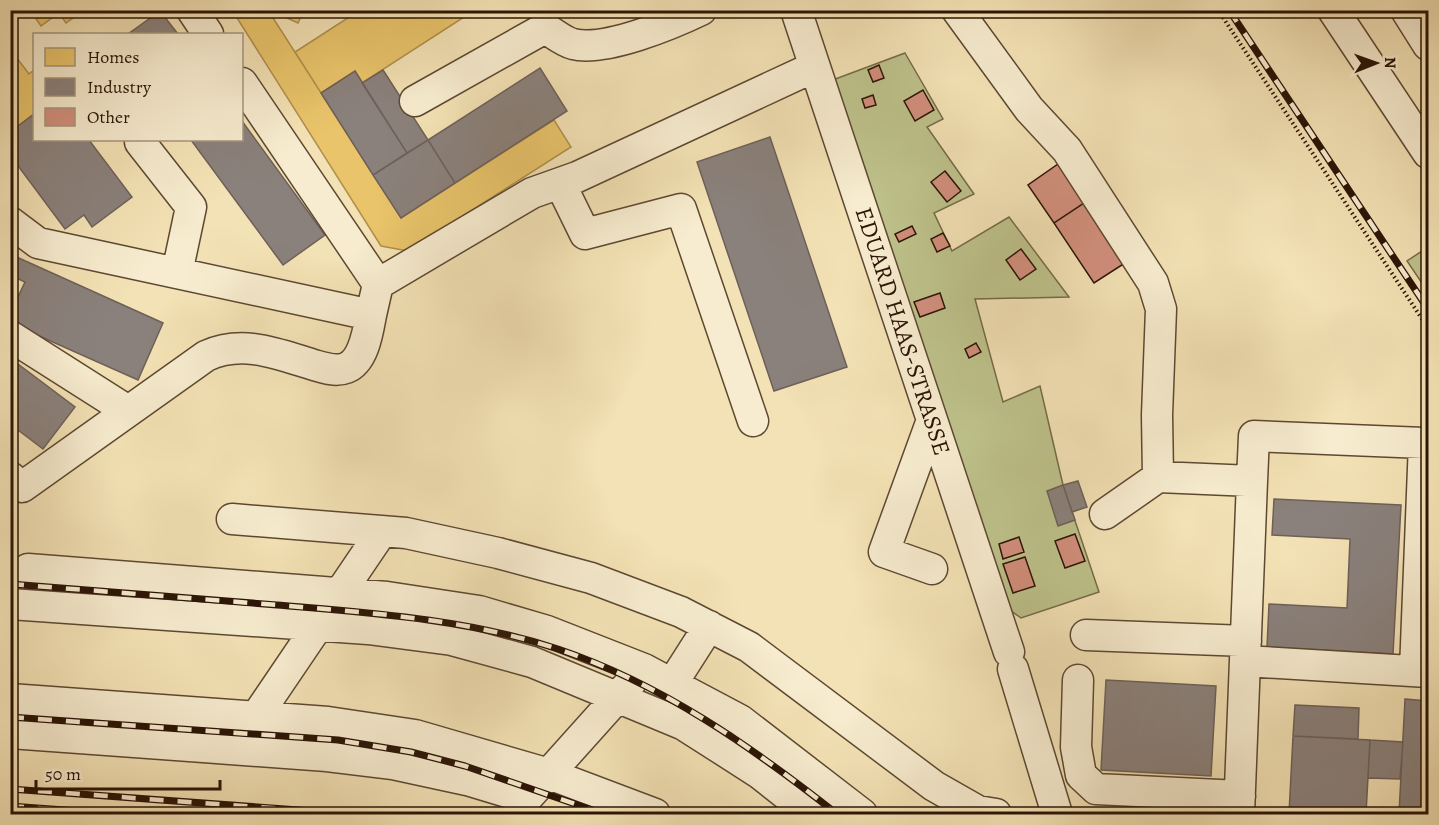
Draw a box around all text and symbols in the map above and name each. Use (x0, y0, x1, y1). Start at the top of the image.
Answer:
legend (33, 33, 243, 141)
north arrow (1346, 33, 1406, 93)
text: Homes (87, 45, 139, 69)
text: N (1379, 57, 1401, 69)
text: Industry (87, 75, 152, 99)
text: Other (87, 105, 130, 129)
street label: EDUARD HAAS-STRASSE (848, 203, 958, 459)
scale bar (36, 753, 220, 791)
text: 50 m (45, 762, 81, 786)

